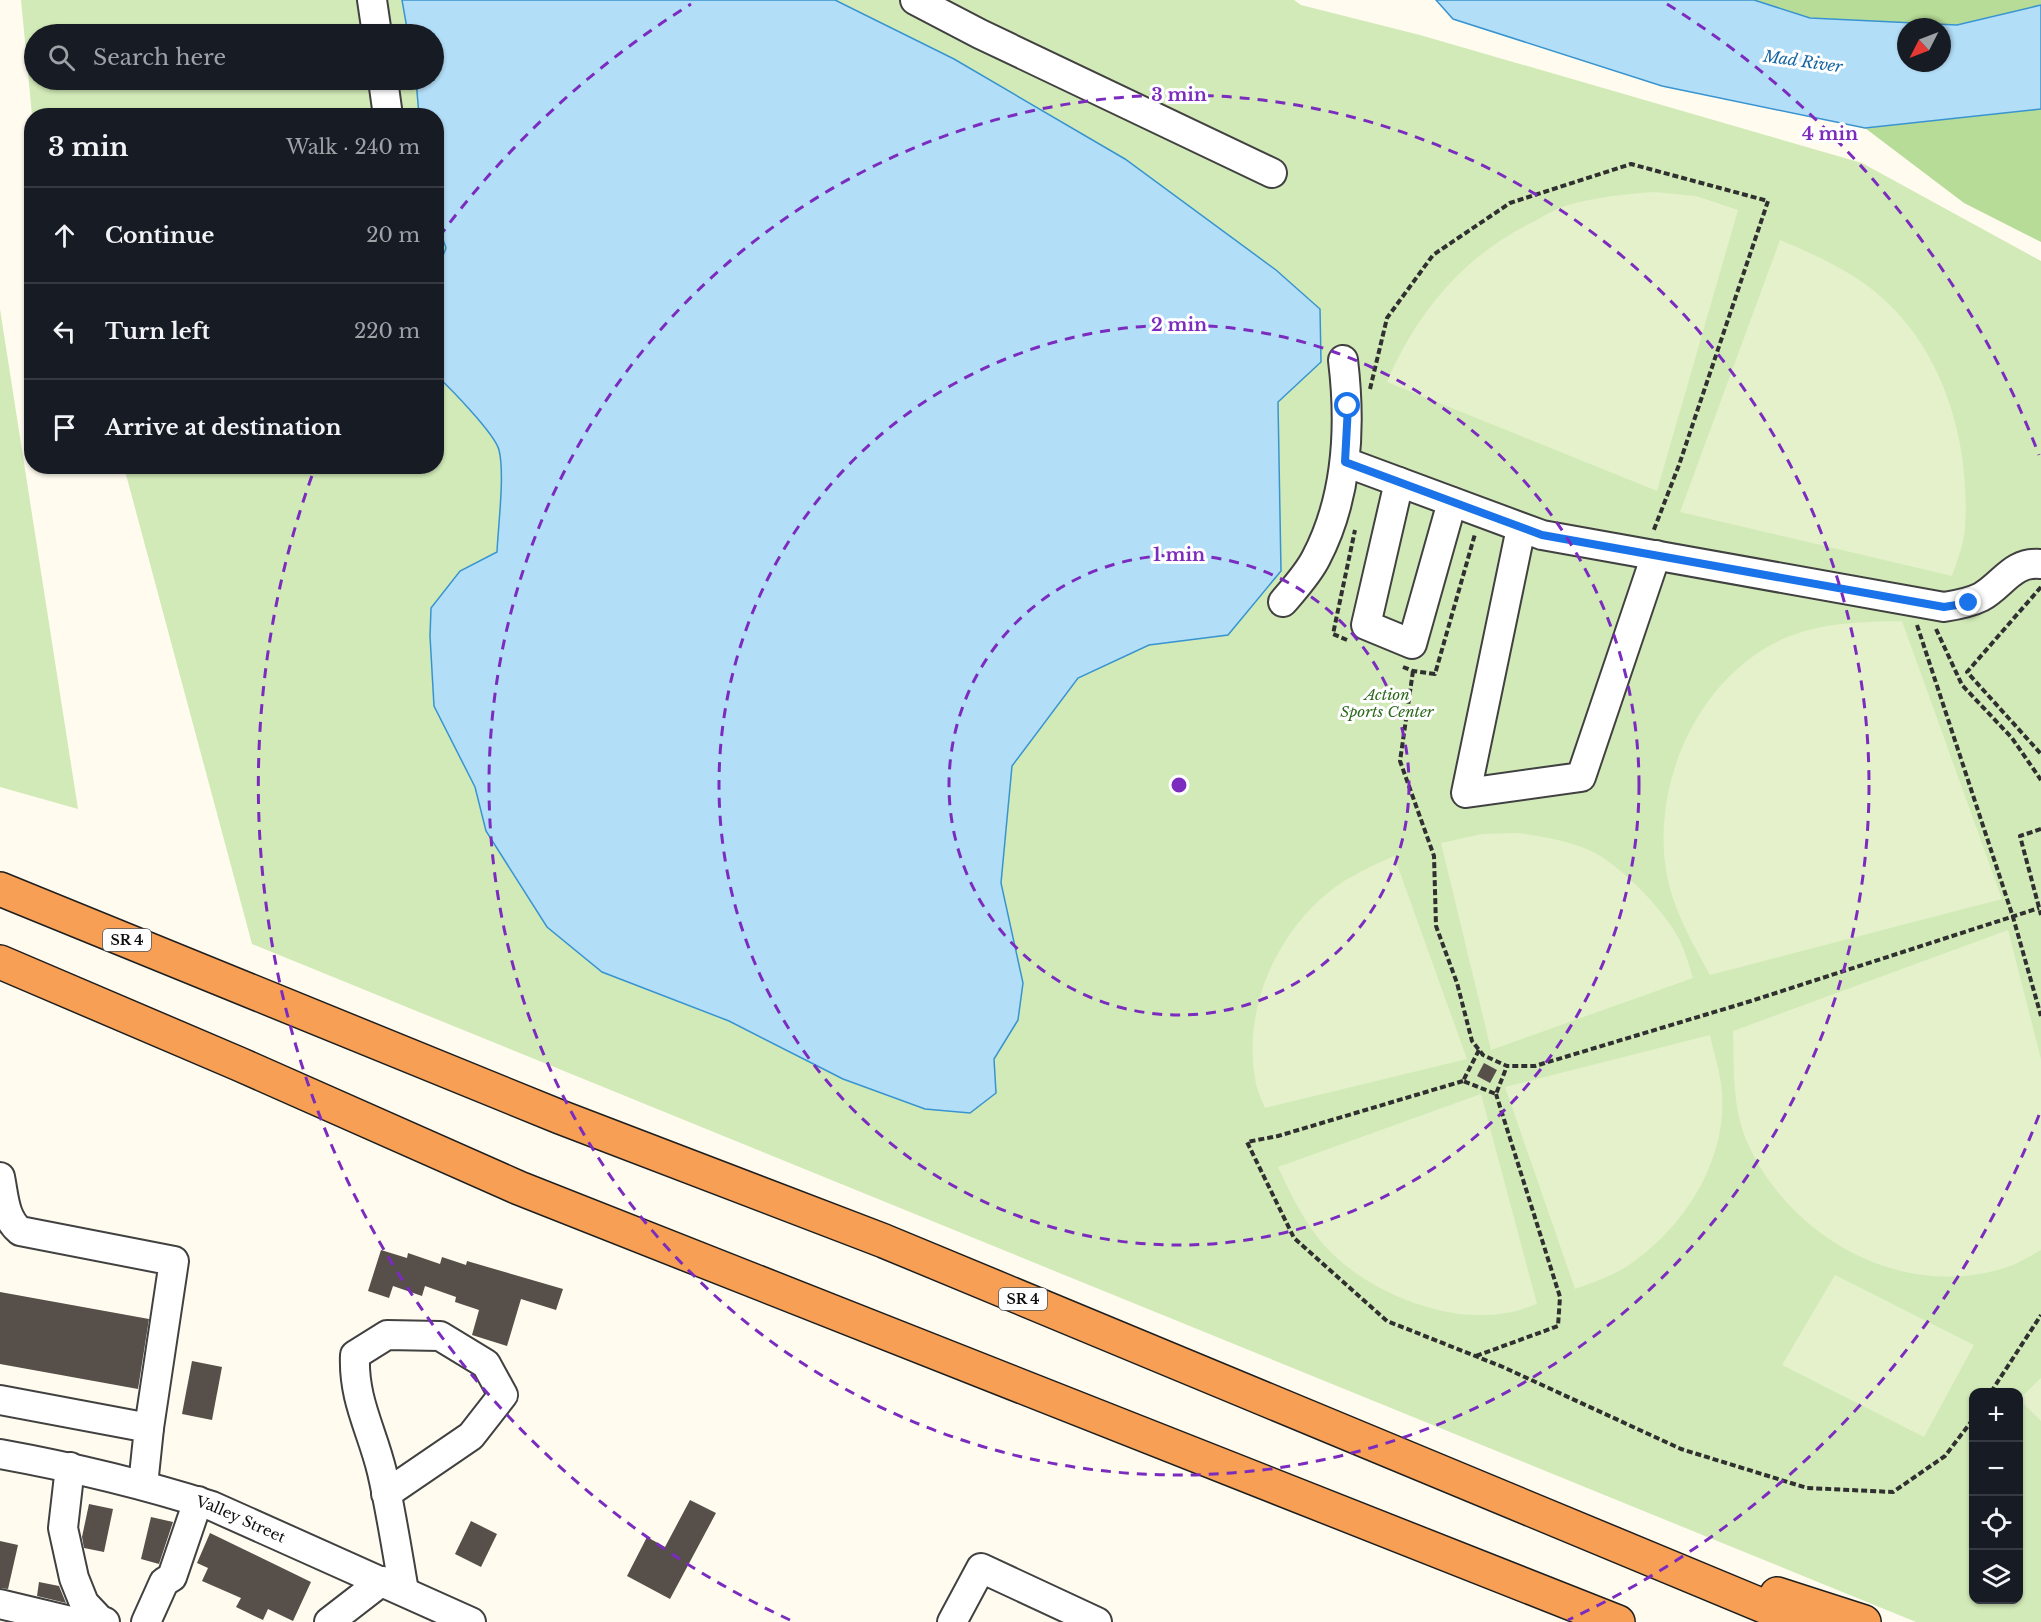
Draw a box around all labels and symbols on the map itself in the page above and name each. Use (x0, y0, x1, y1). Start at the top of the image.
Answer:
north arrow (1897, 18, 1951, 72)
water label: Mad River (1761, 45, 1844, 77)
text: 3 min (1151, 84, 1207, 106)
text: 4 min (1802, 123, 1858, 145)
text: 2 min (1151, 314, 1207, 336)
route start (1334, 392, 1360, 418)
text: 1 min (1153, 544, 1205, 566)
route end (1955, 589, 1981, 615)
park label: Action Sports Center (1340, 685, 1435, 721)
centre of rings (1169, 775, 1189, 795)
road number: SR 4 (103, 929, 151, 951)
road number: SR 4 (999, 1288, 1047, 1310)
street label: Valley Street (193, 1491, 289, 1547)

